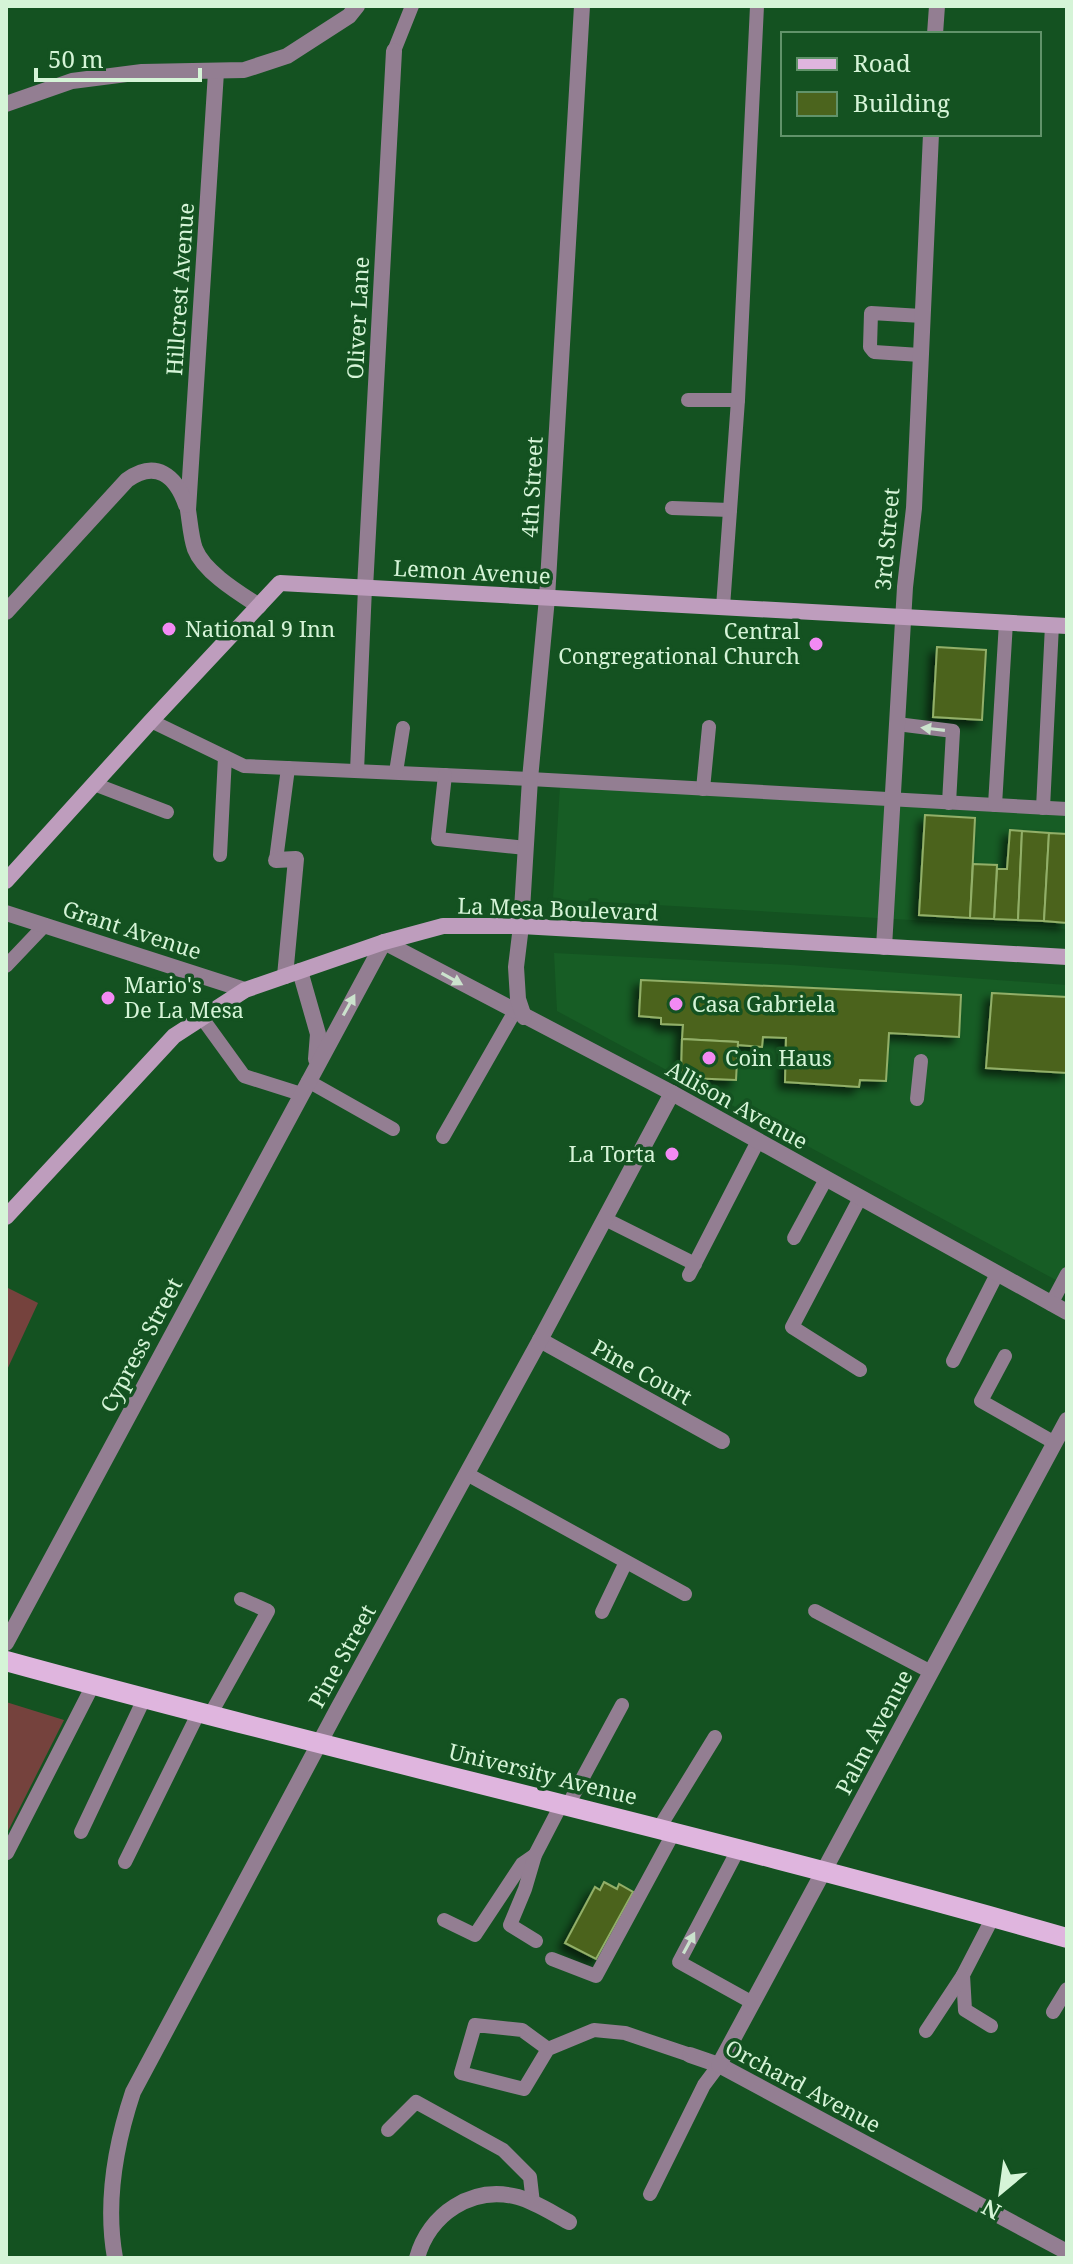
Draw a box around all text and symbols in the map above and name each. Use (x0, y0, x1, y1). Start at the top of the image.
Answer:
scale bar (36, 32, 200, 82)
legend (781, 32, 1041, 136)
text: 50 m (48, 42, 104, 75)
text: Road (853, 46, 911, 79)
text: Building (853, 86, 950, 119)
street label: Hillcrest Avenue (158, 202, 200, 376)
street label: Oliver Lane (339, 256, 375, 380)
street label: 4th Street (513, 435, 549, 538)
street label: 3rd Street (867, 486, 905, 592)
street label: Lemon Avenue (393, 552, 551, 590)
place label: National 9 Inn (185, 613, 335, 643)
place label: Central Congregational Church (558, 615, 800, 670)
marker: National 9 Inn (160, 620, 178, 638)
marker: Central Congregational Church (807, 635, 825, 653)
one-way arrow (920, 722, 945, 735)
street label: La Mesa Boulevard (457, 890, 659, 927)
street label: Grant Avenue (59, 892, 206, 966)
place label: Mario's De La Mesa (124, 969, 244, 1024)
one-way arrow (441, 972, 464, 985)
place label: Casa Gabriela (692, 988, 836, 1018)
marker: Mario's De La Mesa (99, 989, 117, 1007)
one-way arrow (342, 994, 356, 1016)
marker: Casa Gabriela (667, 995, 685, 1013)
place label: Coin Haus (725, 1042, 832, 1072)
marker: Coin Haus (700, 1049, 718, 1067)
street label: Allison Avenue (661, 1053, 814, 1155)
place label: La Torta (569, 1138, 656, 1168)
marker: La Torta (663, 1145, 681, 1163)
street label: Cypress Street (92, 1272, 188, 1417)
street label: Pine Court (587, 1331, 698, 1411)
street label: Pine Street (301, 1598, 382, 1712)
street label: Palm Avenue (828, 1664, 919, 1799)
street label: University Avenue (446, 1735, 641, 1811)
one-way arrow (682, 1932, 696, 1954)
street label: Orchard Avenue (720, 2031, 886, 2139)
north arrow (961, 2152, 1041, 2232)
text: N (976, 2193, 1006, 2228)

